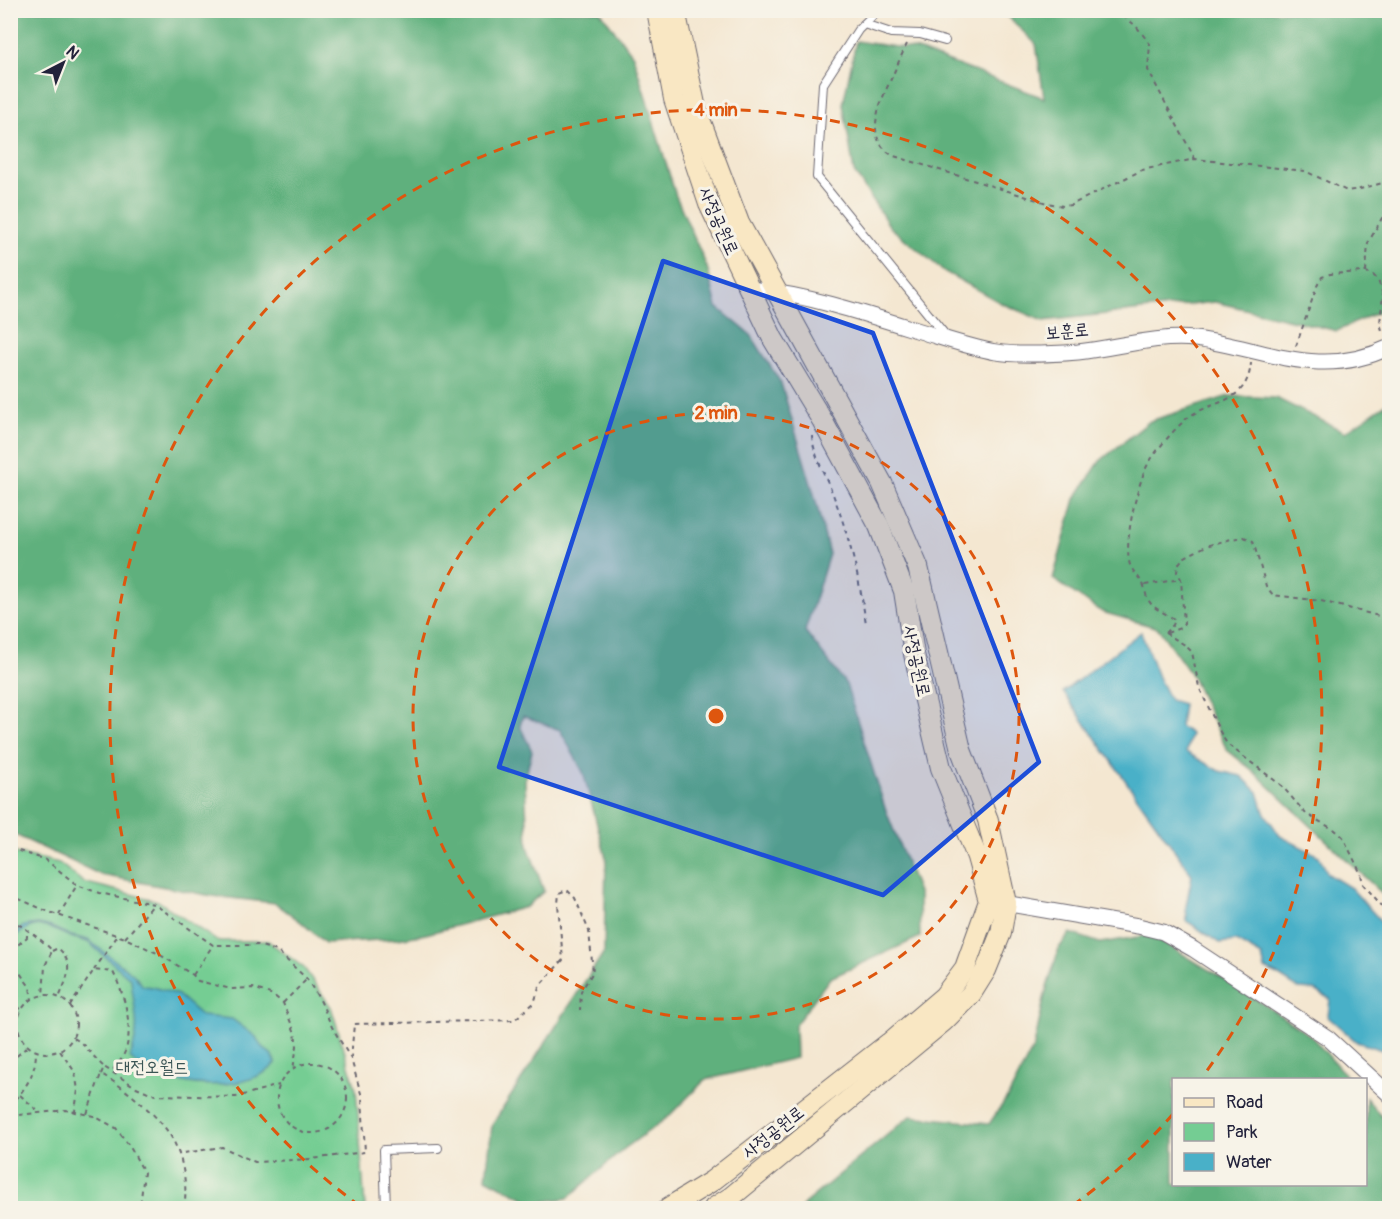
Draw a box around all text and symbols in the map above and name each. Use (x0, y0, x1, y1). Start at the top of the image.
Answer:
north arrow (33, 33, 93, 93)
text: N (62, 42, 83, 64)
text: 4 min (694, 99, 738, 122)
street label: 사정공원로 (693, 183, 744, 259)
street label: 보훈로 (1044, 318, 1090, 345)
text: 2 min (694, 402, 738, 425)
street label: 사정공원로 (898, 623, 935, 699)
centre of rings (706, 706, 726, 726)
park label: 대전오월드 (116, 1056, 188, 1079)
legend (1172, 1078, 1367, 1186)
text: Road (1226, 1091, 1263, 1114)
street label: 사정공원로 (738, 1101, 809, 1164)
text: Park (1226, 1121, 1258, 1144)
text: Water (1226, 1151, 1272, 1174)

